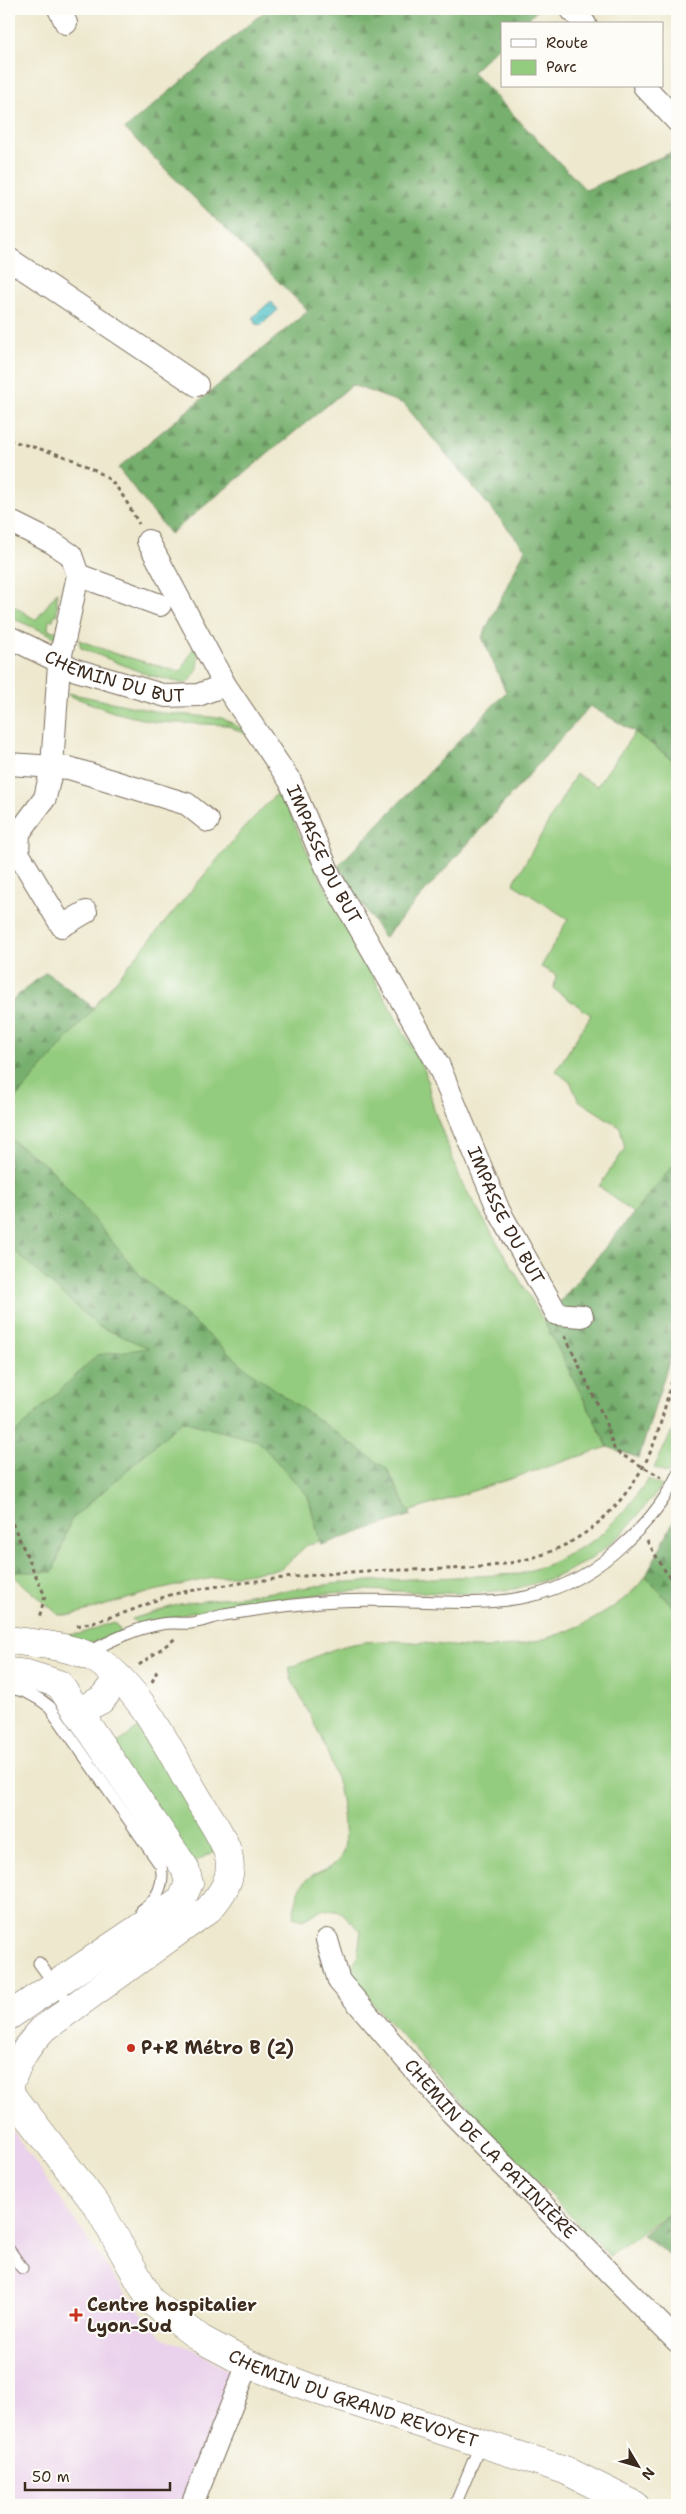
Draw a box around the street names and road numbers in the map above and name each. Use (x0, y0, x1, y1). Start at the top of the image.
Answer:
street label: CHEMIN DU BUT (41, 644, 185, 708)
street label: IMPASSE DU BUT (281, 781, 367, 928)
street label: IMPASSE DU BUT (462, 1143, 550, 1288)
street label: CHEMIN DE LA PATINIÈRE (399, 2054, 582, 2244)
street label: CHEMIN DU GRAND REVOYET (224, 2344, 481, 2453)

